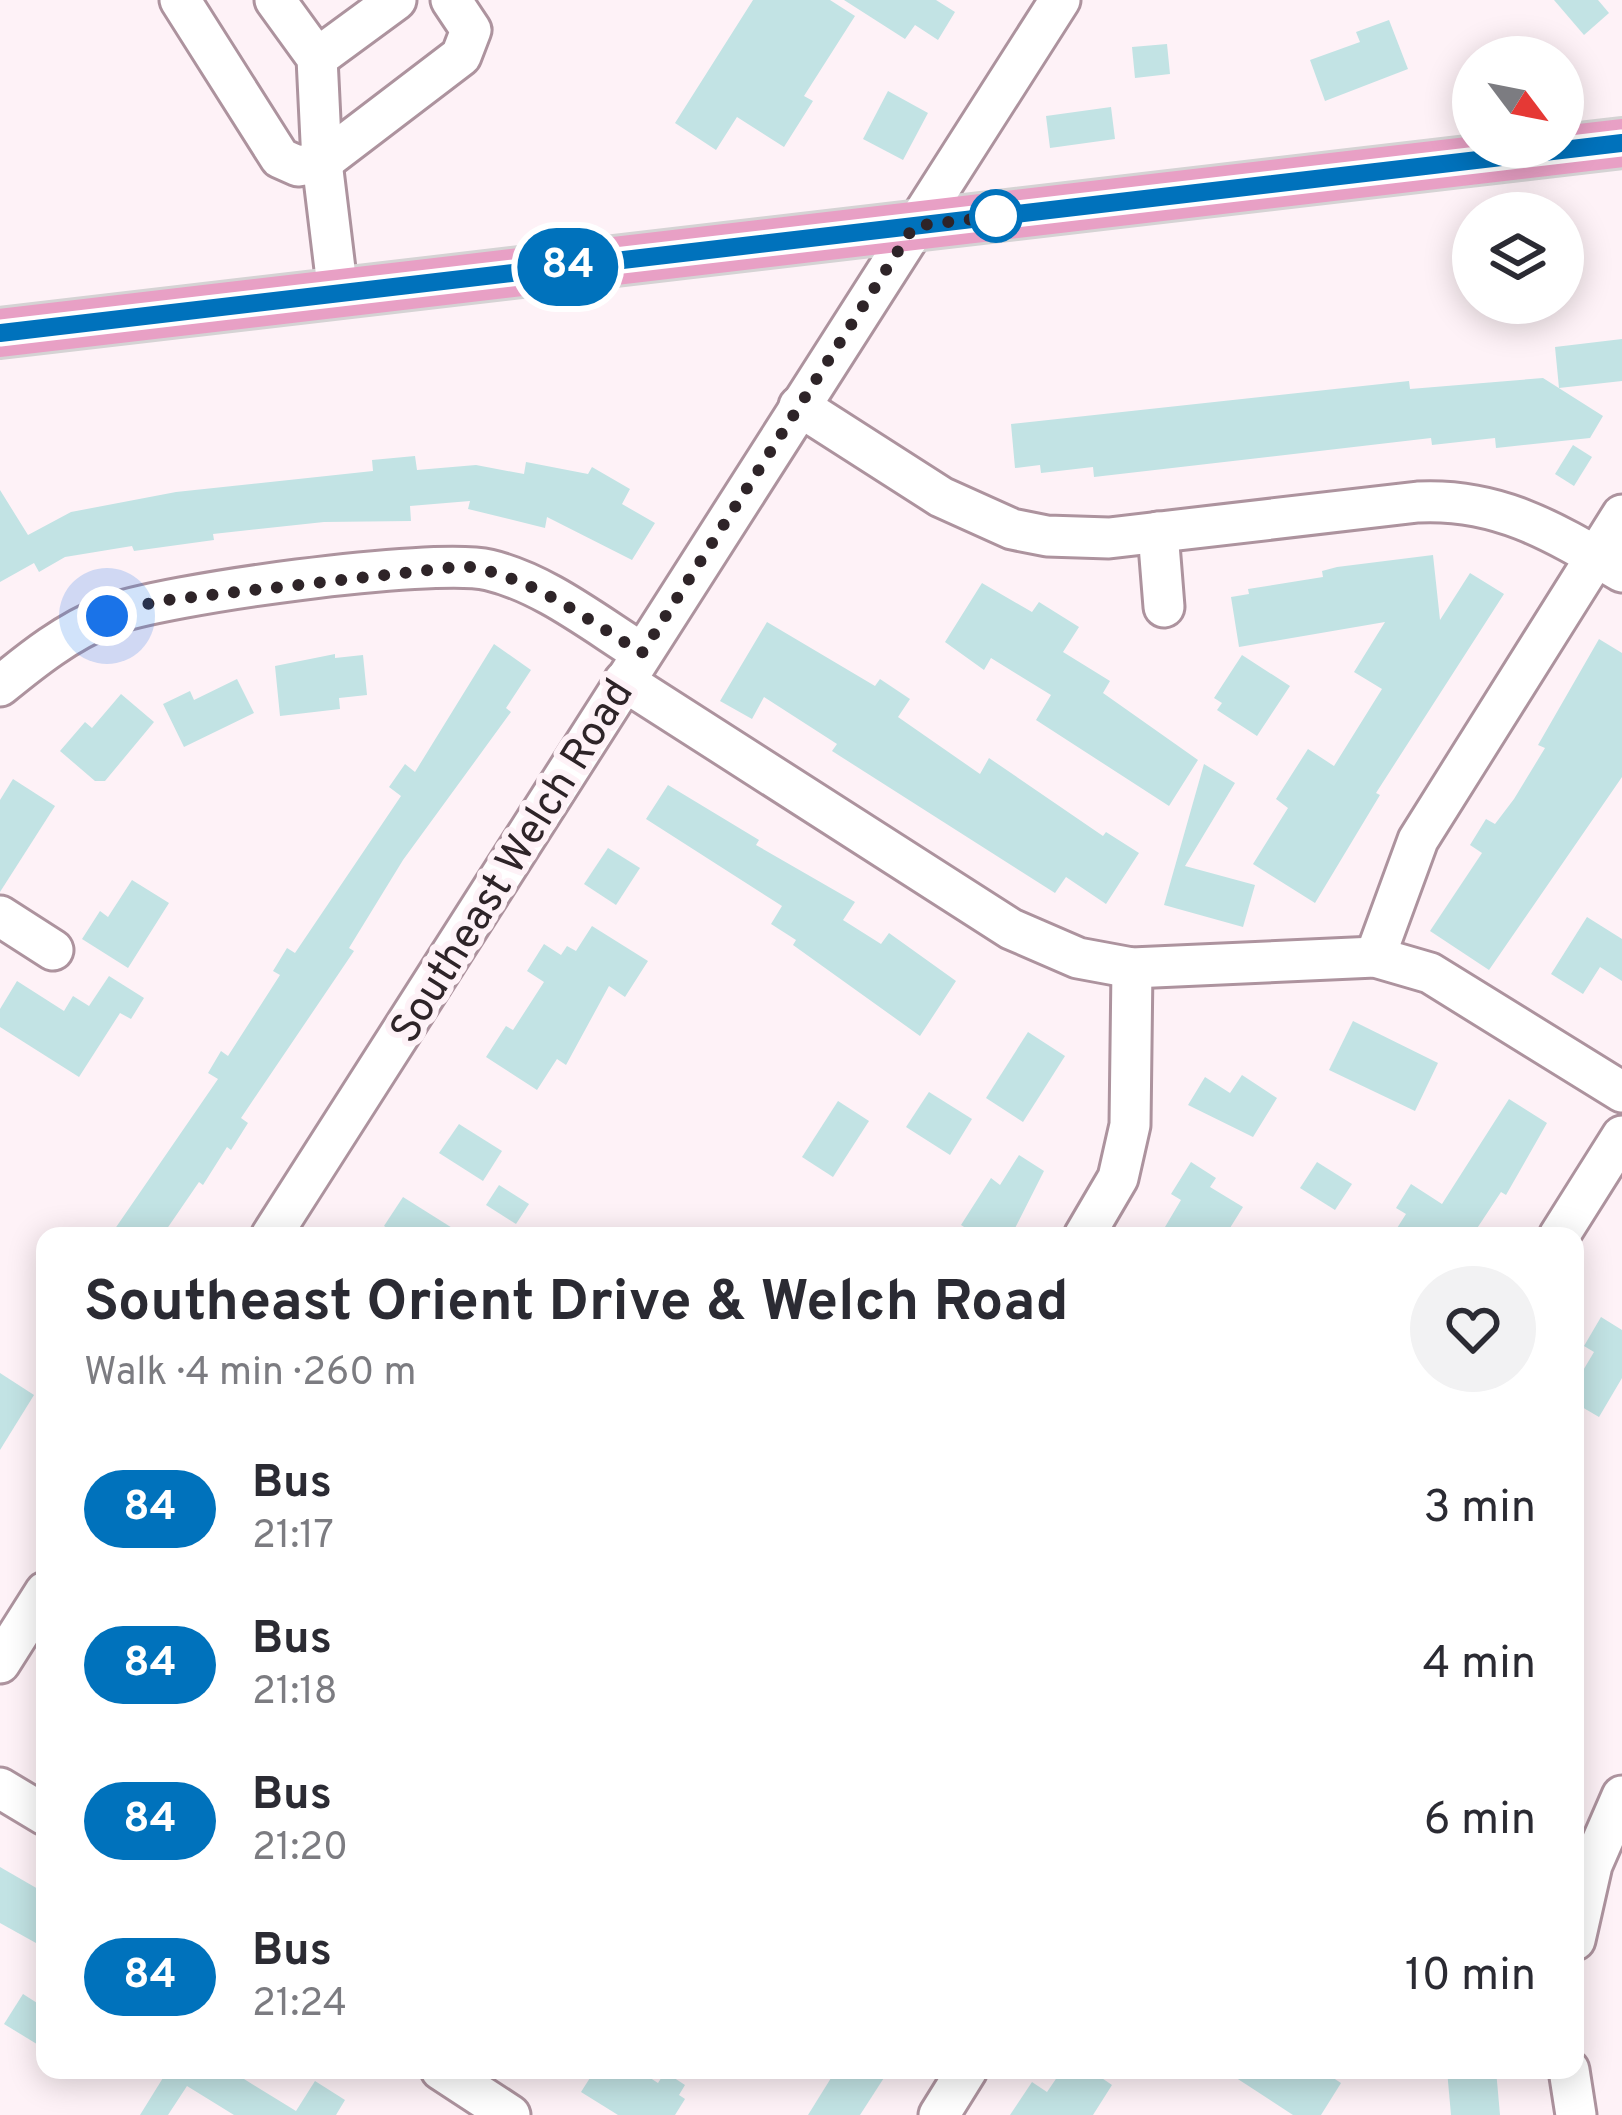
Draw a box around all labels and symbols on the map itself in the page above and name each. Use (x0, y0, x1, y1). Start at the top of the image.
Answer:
north arrow (1452, 36, 1584, 168)
unlabelled marker (971, 191, 1021, 241)
line badge: 84 (514, 228, 622, 306)
your location (77, 586, 137, 646)
street label: Southeast Welch Road (380, 671, 647, 1054)

